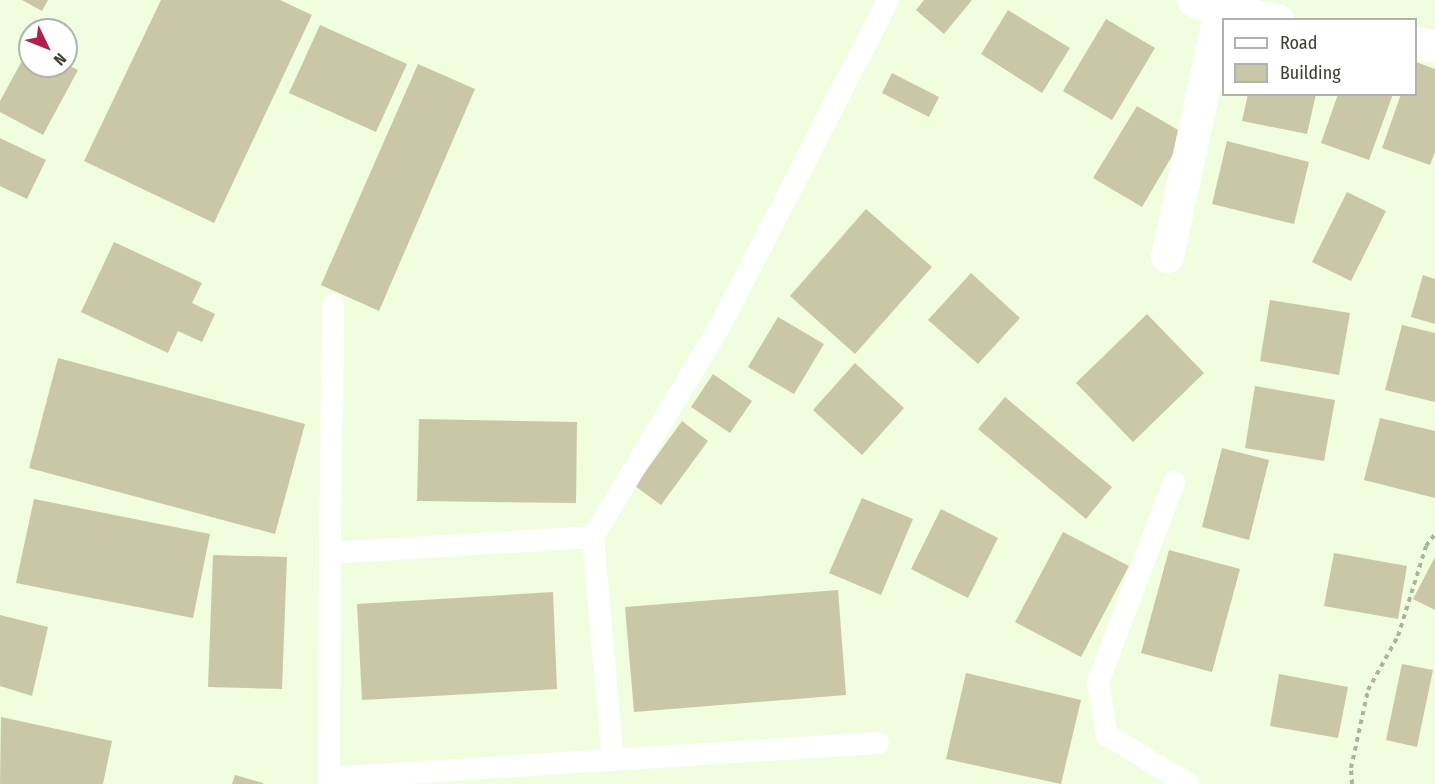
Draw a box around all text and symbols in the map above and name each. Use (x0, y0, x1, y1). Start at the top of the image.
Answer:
north arrow (18, 18, 78, 78)
legend (1222, 18, 1417, 96)
text: Road (1280, 32, 1317, 54)
text: N (50, 49, 70, 69)
text: Building (1280, 62, 1341, 84)

